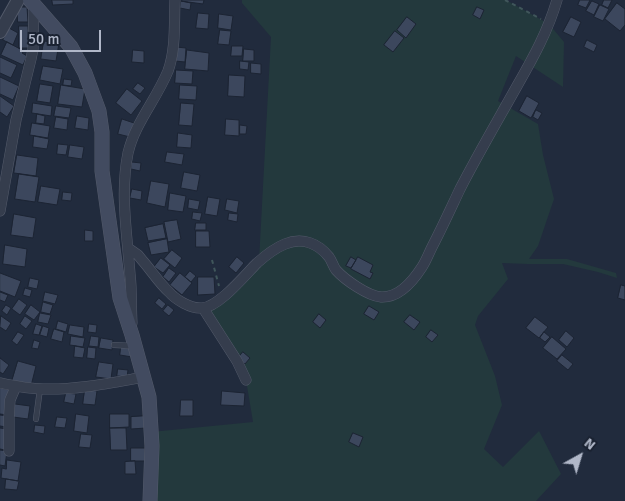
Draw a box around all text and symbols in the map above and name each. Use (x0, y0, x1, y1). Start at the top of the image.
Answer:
scale bar (22, 20, 104, 52)
text: 50 m (28, 30, 59, 48)
north arrow (555, 431, 605, 481)
text: N (581, 434, 599, 454)

